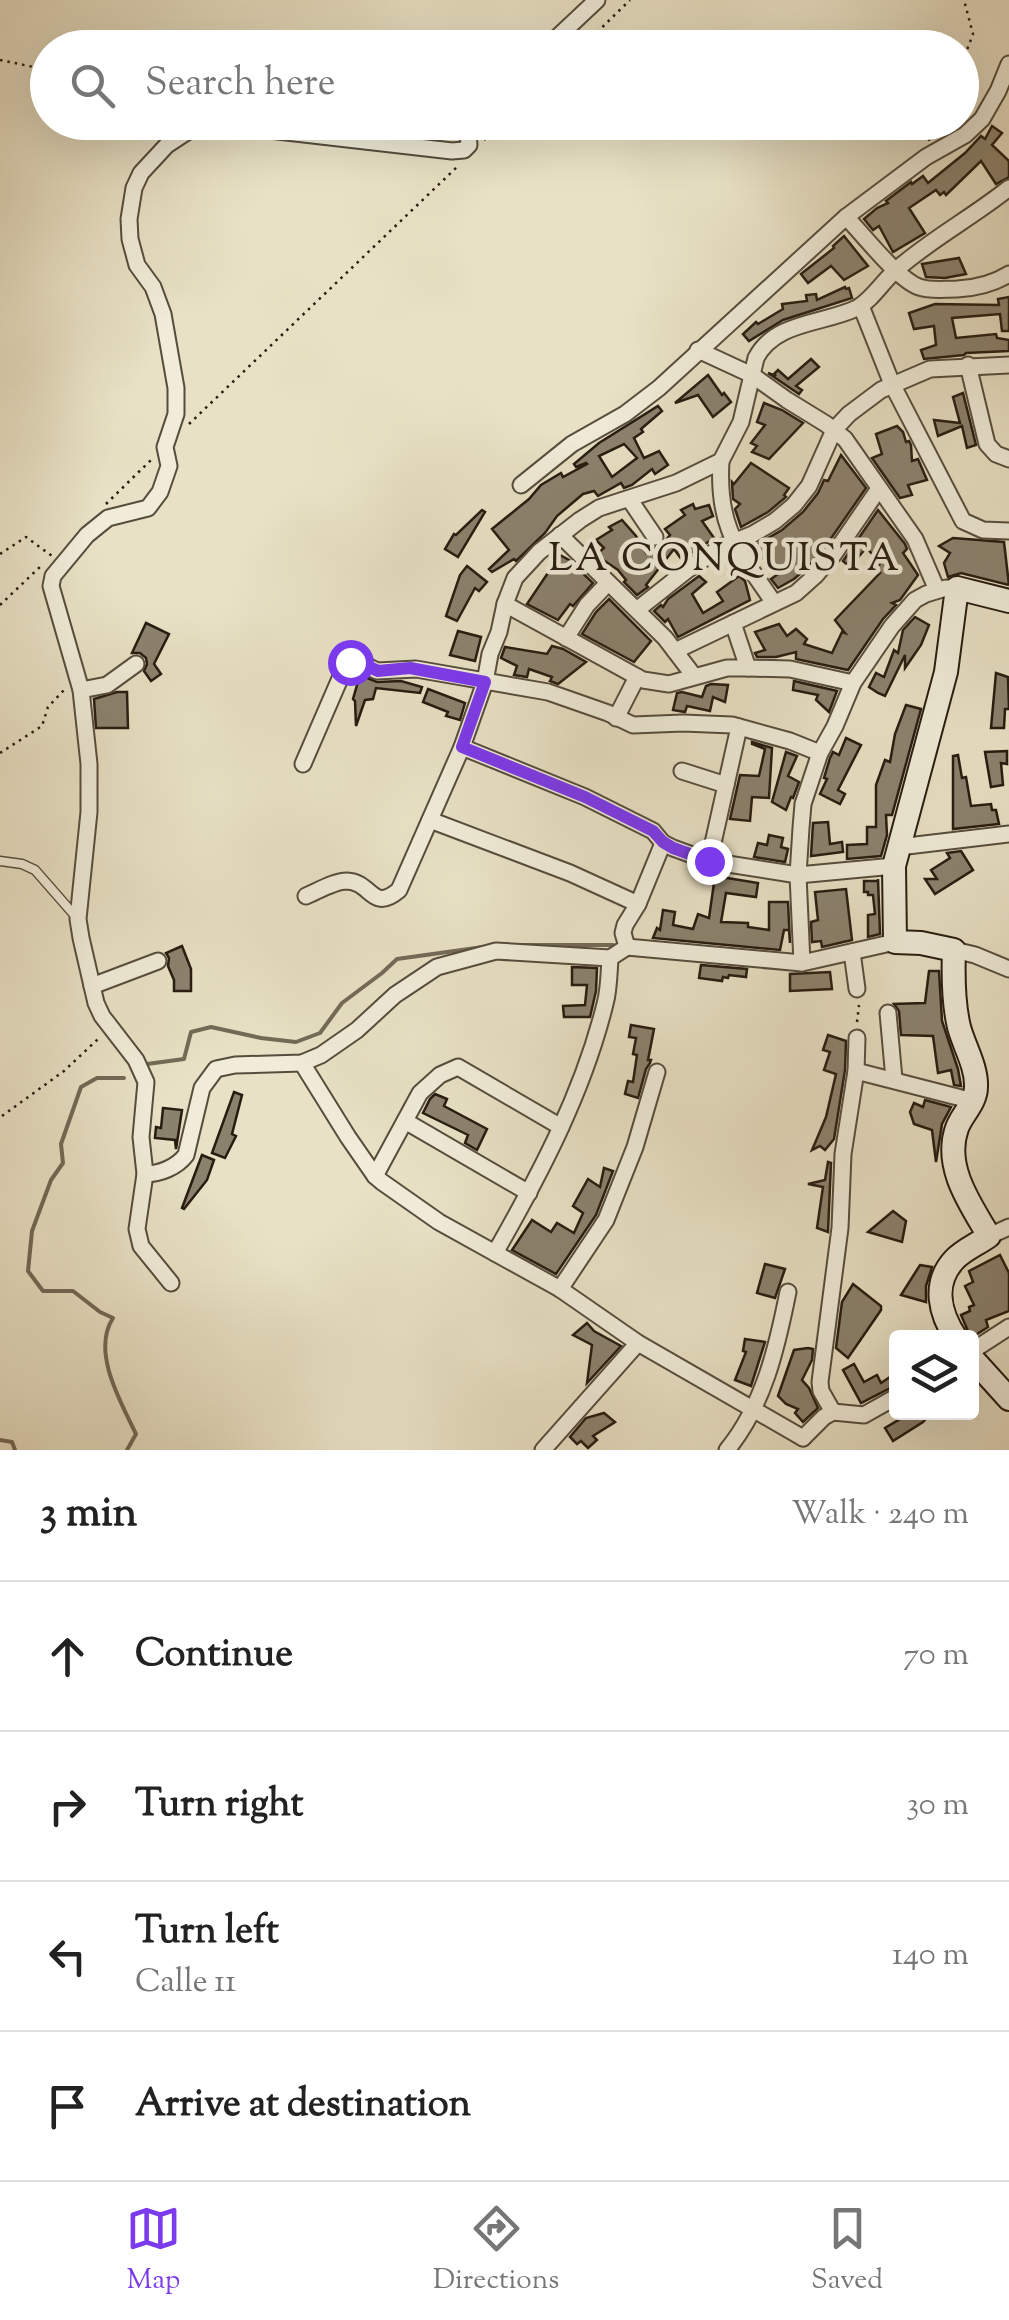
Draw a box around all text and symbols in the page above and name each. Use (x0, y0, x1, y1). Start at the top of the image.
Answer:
search box (30, 30, 979, 140)
icon: search (65, 58, 120, 113)
text: Search here (145, 58, 336, 112)
district label: LA CONQUISTA (548, 532, 902, 589)
route start (328, 640, 374, 686)
route end (687, 839, 733, 885)
map controls (889, 1330, 979, 1420)
button: layers (889, 1330, 979, 1420)
text: 3 min (40, 1485, 137, 1545)
text: Walk · 240 m (791, 1492, 969, 1538)
icon: ahead (40, 1629, 95, 1684)
text: Continue (135, 1629, 293, 1683)
text: 70 m (903, 1633, 969, 1679)
icon: right (40, 1779, 95, 1834)
text: Turn right (135, 1779, 303, 1833)
text: 30 m (906, 1783, 969, 1829)
text: Turn left (135, 1906, 279, 1960)
icon: left (40, 1929, 95, 1984)
text: 140 m (892, 1933, 969, 1979)
text: Calle 11 (135, 1960, 236, 2006)
icon: arrive (40, 2079, 95, 2134)
text: Arrive at destination (135, 2079, 471, 2133)
tab: Map (126, 2201, 181, 2301)
tab: Directions (433, 2201, 559, 2301)
tab: Saved (811, 2201, 883, 2301)

